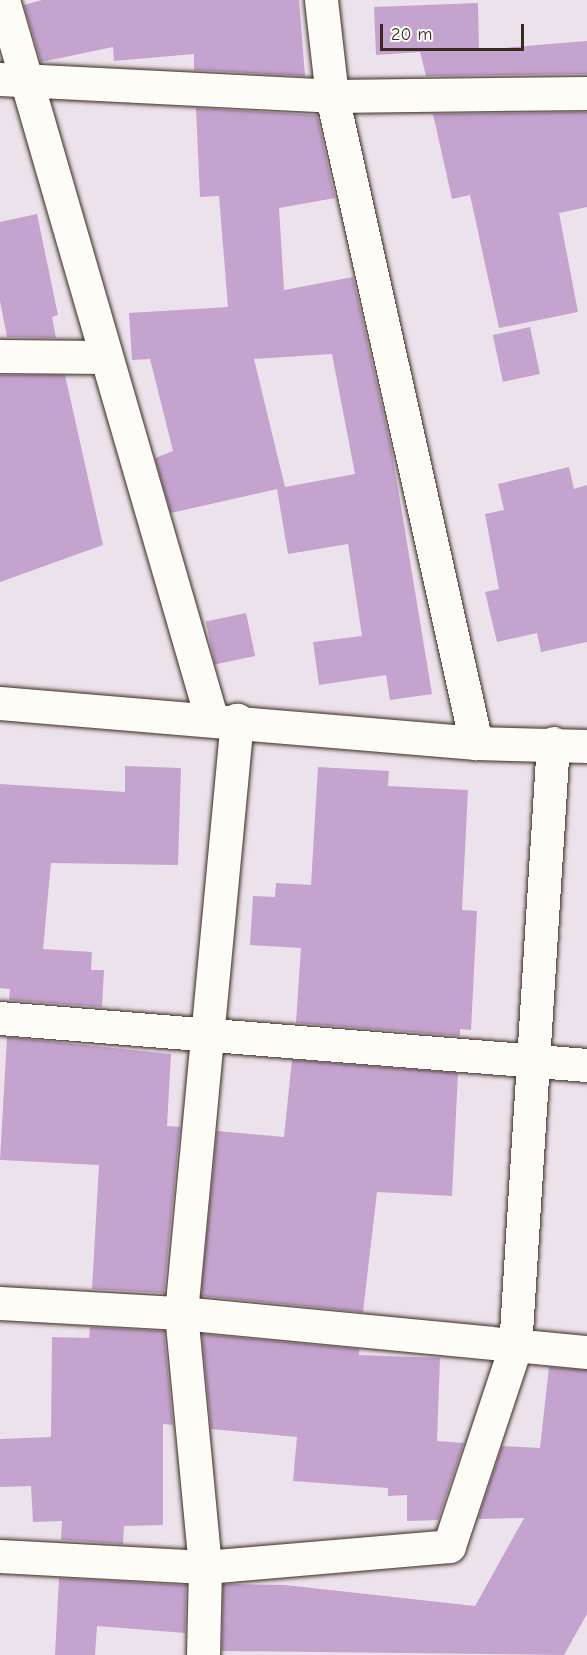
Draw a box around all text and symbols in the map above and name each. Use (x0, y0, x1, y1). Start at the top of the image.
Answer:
scale bar (383, 12, 527, 50)
text: 20 m (391, 24, 432, 45)

